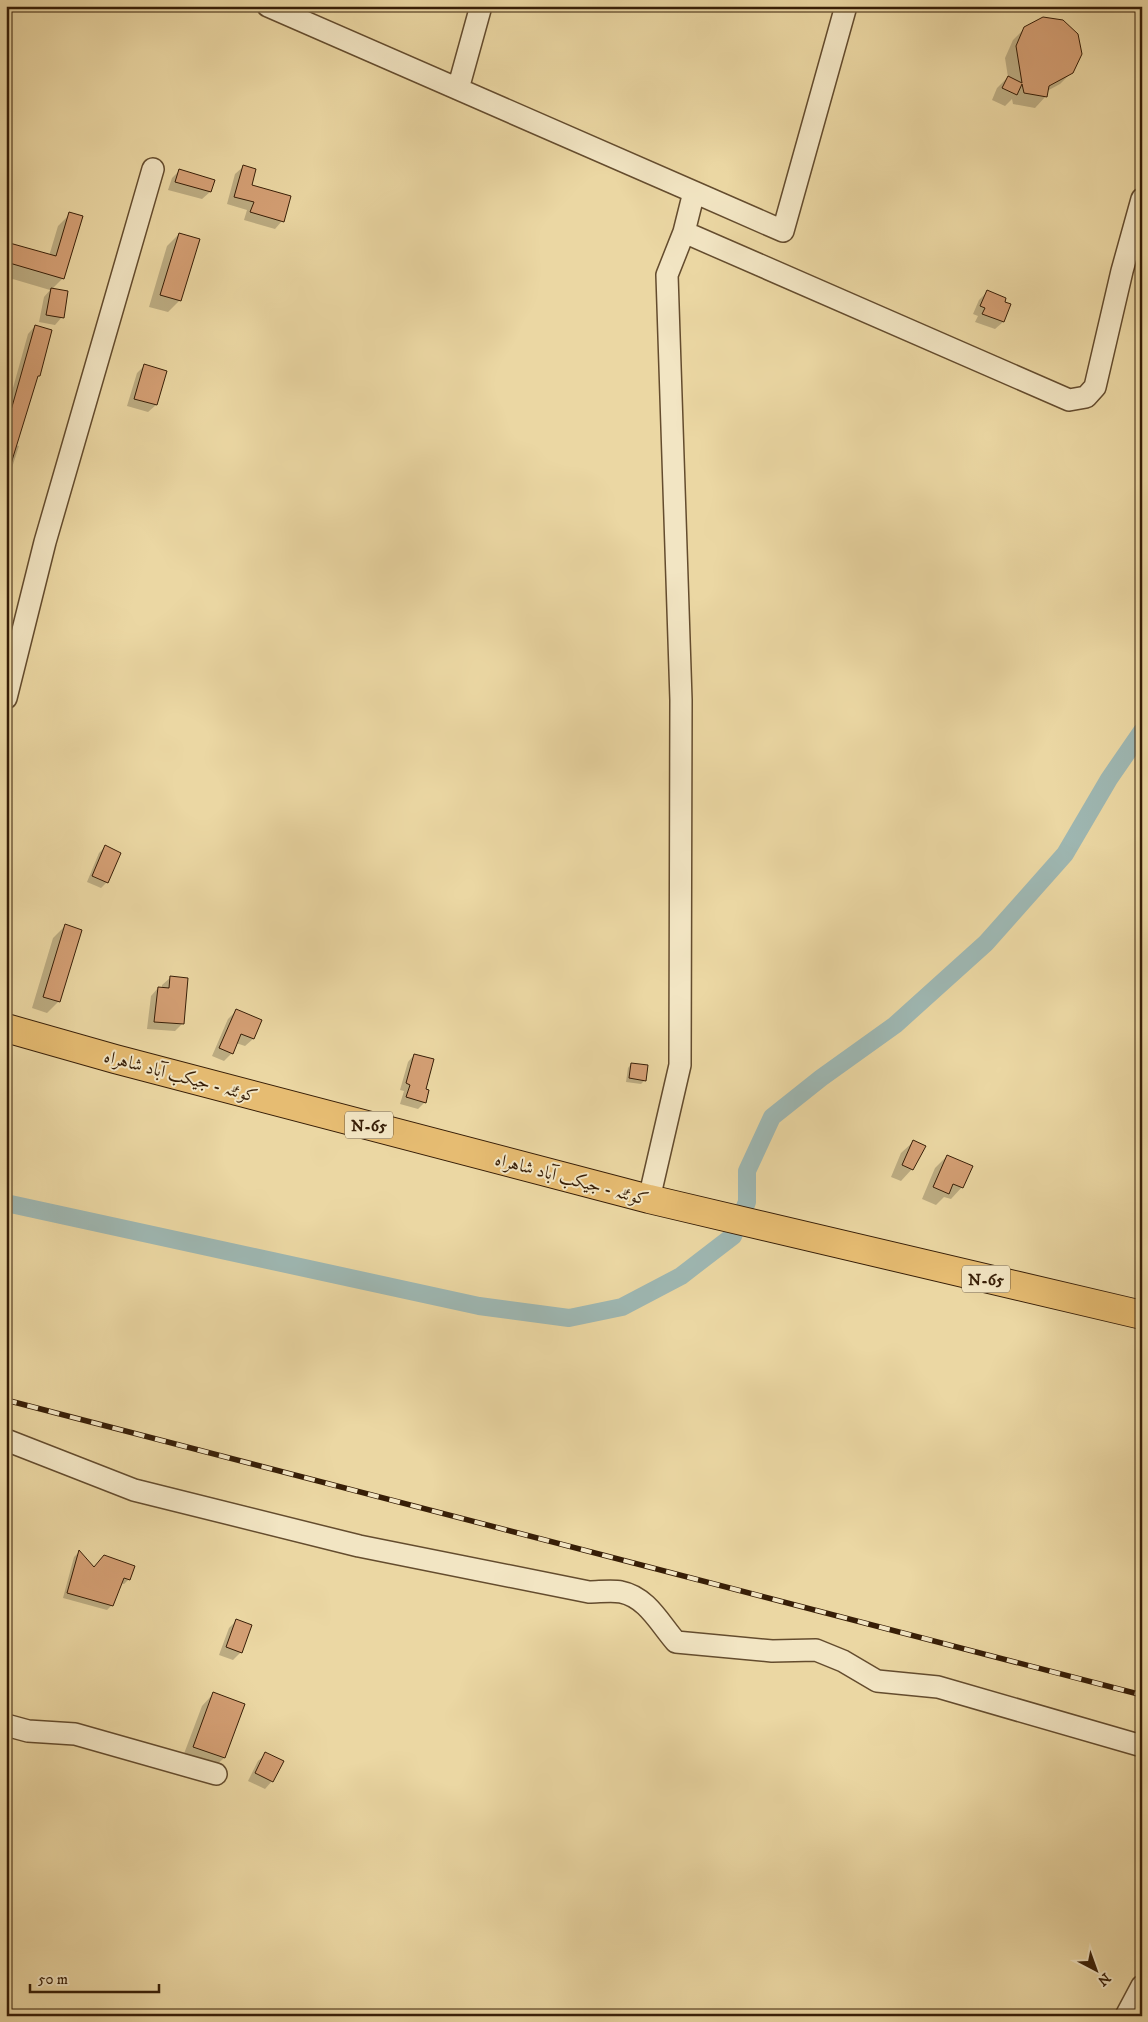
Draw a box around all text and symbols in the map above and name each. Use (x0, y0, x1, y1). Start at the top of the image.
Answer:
street label: کوئٹہ - جیکب آباد شاہراہ (102, 1046, 260, 1108)
road number: N-65 (345, 1112, 393, 1138)
street label: کوئٹہ - جیکب آباد شاہراہ (493, 1149, 651, 1211)
road number: N-65 (962, 1266, 1010, 1292)
north arrow (1070, 1944, 1120, 1994)
scale bar (30, 1962, 159, 1994)
text: N (1093, 1968, 1114, 1990)
text: 50 m (38, 1970, 68, 1989)

